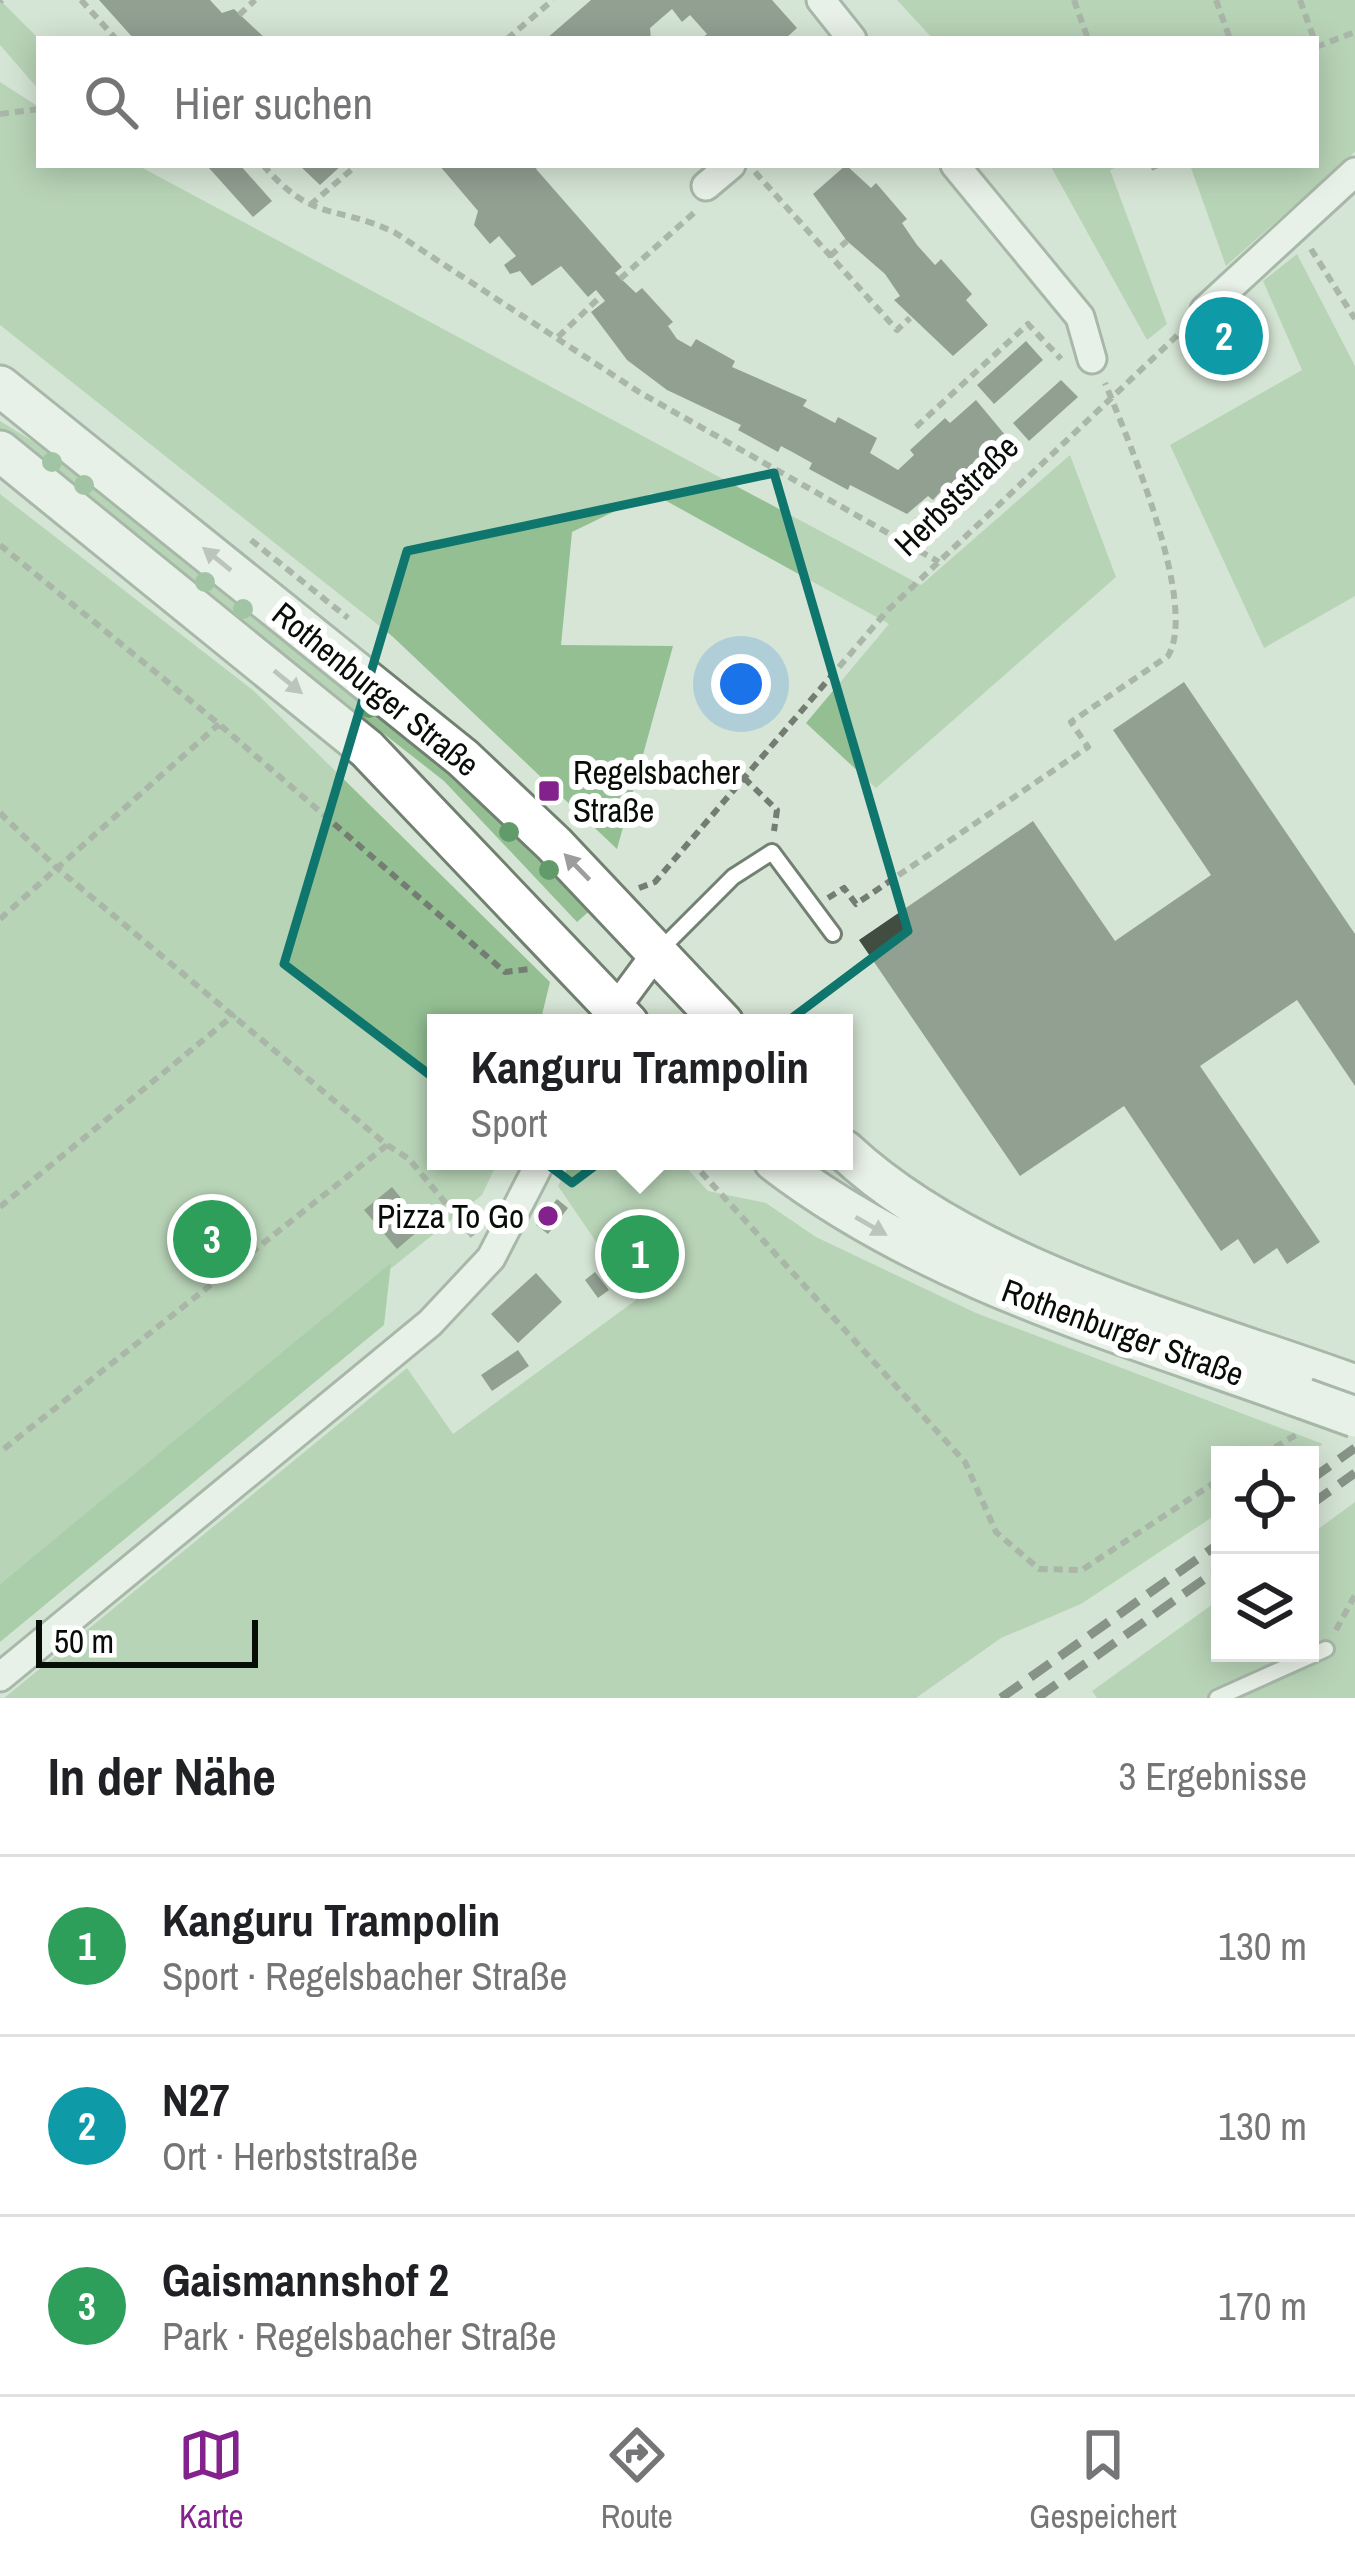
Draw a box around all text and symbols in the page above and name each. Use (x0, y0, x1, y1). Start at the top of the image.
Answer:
search box (36, 36, 1319, 168)
icon: search (78, 69, 144, 135)
text: Hier suchen (174, 72, 373, 133)
pin: 2 (1185, 291, 1263, 381)
street label: Herbststraße (884, 425, 1028, 565)
one-way arrow (201, 547, 232, 573)
street label: Rothenburger Straße (263, 592, 489, 786)
your location (711, 654, 771, 714)
one-way arrow (272, 669, 303, 694)
place label: Regelsbacher Straße (573, 750, 740, 832)
marker: Regelsbacher Straße (536, 778, 562, 804)
one-way arrow (563, 853, 591, 882)
popup (427, 1014, 853, 1170)
text: Kanguru Trampolin (471, 1036, 809, 1097)
text: Sport (471, 1097, 547, 1149)
pin: 3 (173, 1194, 251, 1284)
place label: Pizza To Go (377, 1194, 524, 1238)
marker: Pizza To Go (535, 1203, 561, 1229)
pin: 1 (601, 1209, 679, 1299)
one-way arrow (854, 1214, 888, 1235)
street label: Rothenburger Straße (996, 1268, 1250, 1396)
map controls (1211, 1446, 1319, 1662)
button: locate (1211, 1446, 1319, 1554)
button: layers (1211, 1554, 1319, 1662)
scale bar (36, 1614, 258, 1667)
text: 50 m (54, 1619, 114, 1663)
text: In der Nähe (48, 1742, 276, 1811)
text: 3 Ergebnisse (1119, 1750, 1307, 1802)
text: Kanguru Trampolin (162, 1889, 500, 1950)
text: 1 (78, 1920, 96, 1972)
text: 130 m (1218, 1920, 1307, 1972)
text: Sport · Regelsbacher Straße (162, 1950, 567, 2002)
text: N27 (162, 2069, 230, 2130)
text: 2 (78, 2100, 96, 2152)
text: 130 m (1218, 2100, 1307, 2152)
text: Ort · Herbststraße (162, 2130, 418, 2182)
text: Gaismannshof 2 (162, 2249, 449, 2310)
text: 3 (78, 2280, 96, 2332)
text: 170 m (1218, 2280, 1307, 2332)
text: Park · Regelsbacher Straße (162, 2310, 557, 2362)
tab: Karte (178, 2422, 244, 2538)
tab: Route (601, 2422, 673, 2538)
tab: Gespeichert (1029, 2422, 1177, 2538)

